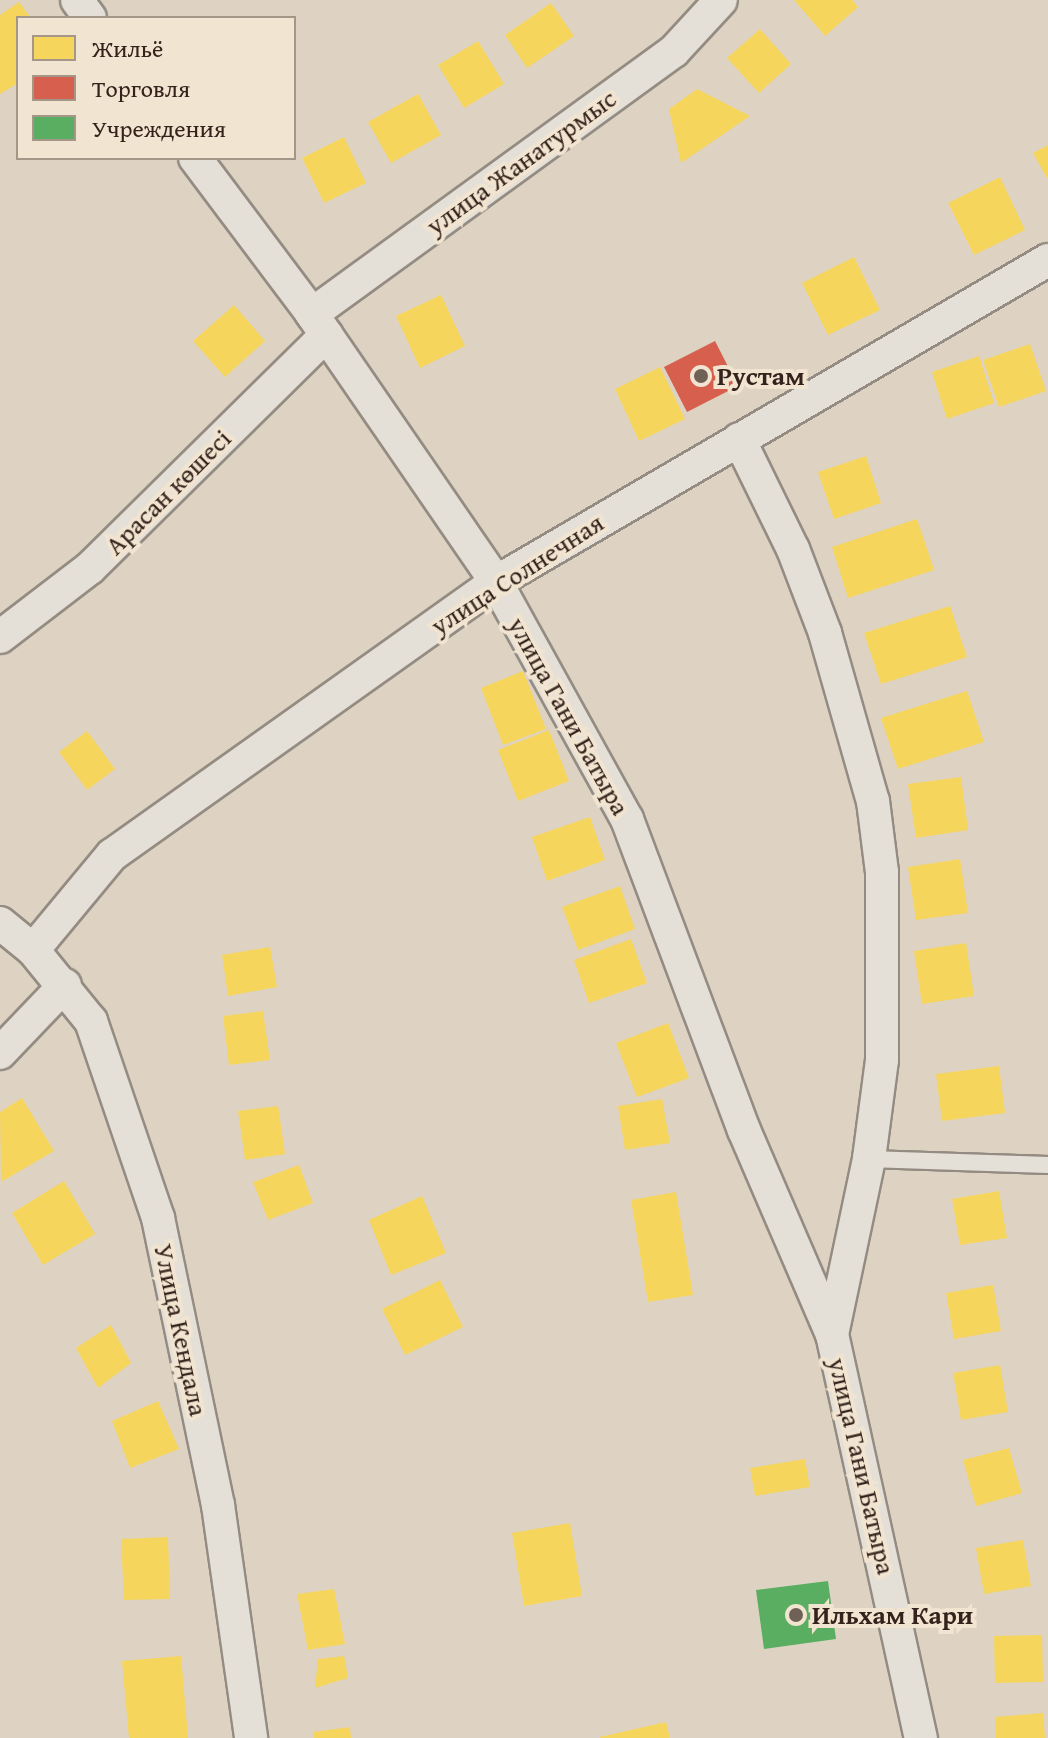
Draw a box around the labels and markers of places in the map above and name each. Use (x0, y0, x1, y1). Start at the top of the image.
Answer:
place label: Рустам (717, 360, 805, 392)
marker: Рустам (692, 367, 710, 385)
place label: Ильхам Кари (812, 1599, 973, 1631)
marker: Ильхам Кари (787, 1606, 805, 1624)

